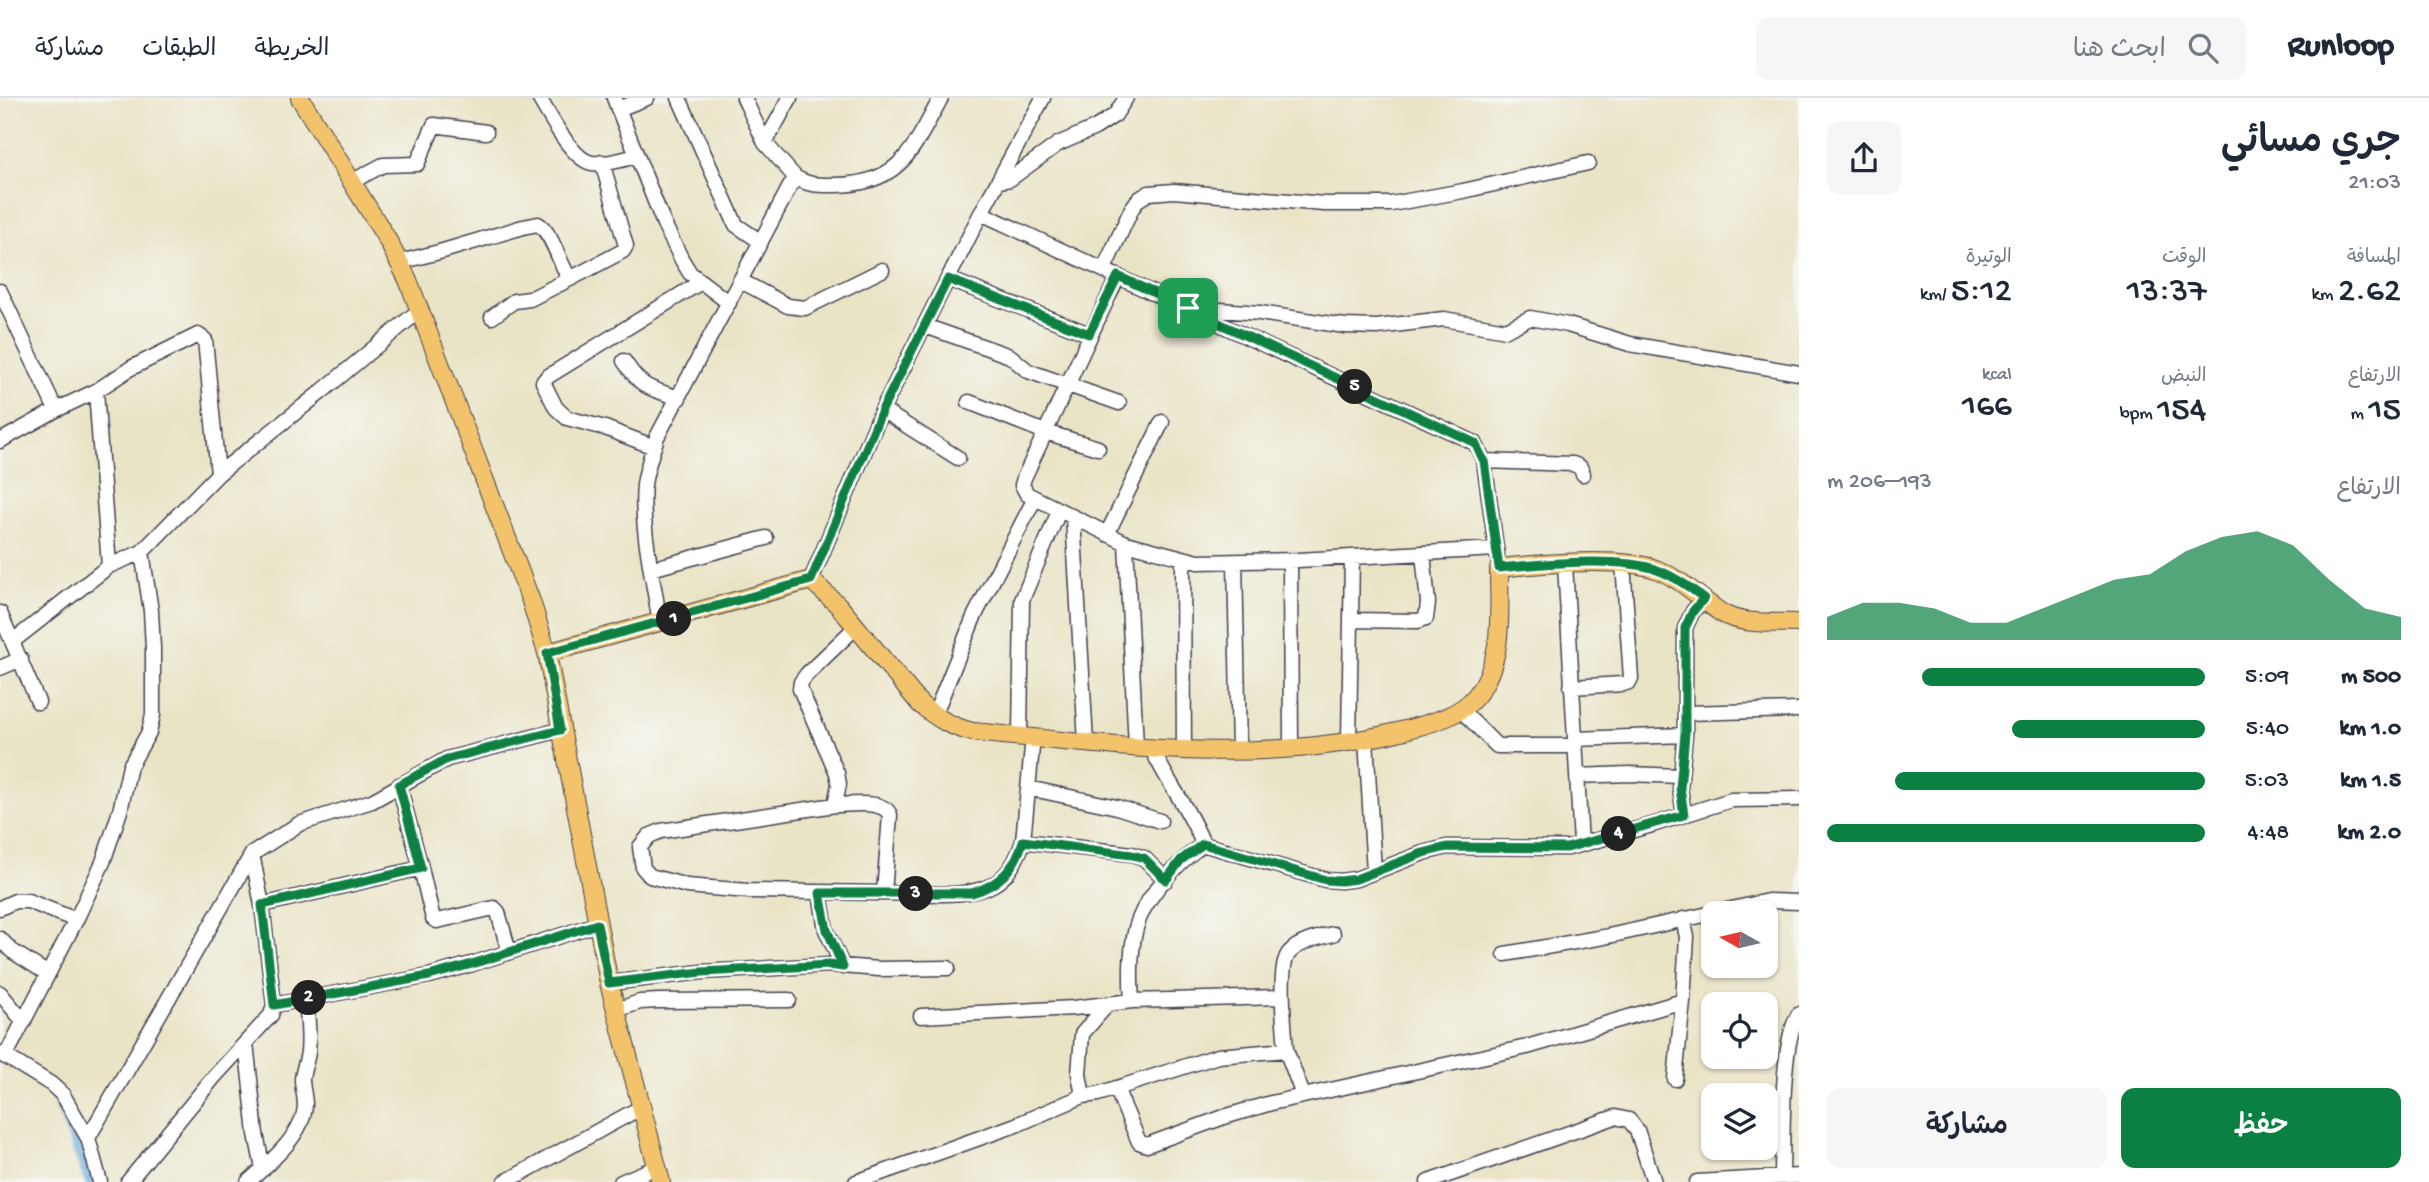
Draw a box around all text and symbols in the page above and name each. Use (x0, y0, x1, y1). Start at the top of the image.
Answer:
search box (1756, 17, 2246, 80)
icon: search (2184, 29, 2222, 67)
text: Runloop (2288, 29, 2394, 67)
text: مشاركة (35, 36, 104, 65)
text: الطبقات (142, 36, 217, 65)
text: الخريطة (255, 36, 329, 65)
text: ابحث هنا (2073, 36, 2166, 67)
button: share (1827, 121, 1901, 195)
text: جري مسائي (2221, 122, 2401, 166)
text: 21:03 (2348, 170, 2401, 197)
text: الوتيرة (1966, 247, 2012, 270)
text: الوقت (2162, 247, 2206, 270)
text: المسافة (2347, 247, 2401, 270)
text: 5:12 (1951, 272, 2012, 313)
text: 13:37 (2127, 272, 2206, 313)
text: 2.62 (2338, 272, 2401, 313)
pin (1158, 278, 1218, 338)
text: /km (1920, 284, 1951, 307)
text: km (2311, 284, 2338, 307)
icon: arrive (1169, 289, 1207, 327)
text: kcal (1982, 364, 2012, 387)
text: النبض (2161, 366, 2206, 389)
text: الارتفاع (2348, 366, 2401, 389)
pin: 5 (1338, 370, 1372, 404)
text: 5 (1350, 375, 1360, 398)
text: 166 (1962, 387, 2012, 428)
text: 154 (2157, 391, 2206, 432)
text: 15 (2368, 391, 2401, 432)
text: bpm (2120, 403, 2157, 426)
text: m (2350, 403, 2368, 426)
text: 193–206 m (1827, 469, 1932, 496)
text: الارتفاع (2337, 476, 2401, 503)
pin: 1 (656, 602, 692, 636)
text: 1 (670, 607, 677, 630)
text: 5:09 (2245, 664, 2289, 691)
text: 500 m (2341, 664, 2401, 691)
text: 5:40 (2246, 716, 2289, 743)
text: 1.0 km (2339, 716, 2401, 743)
text: 5:03 (2245, 768, 2289, 795)
text: 1.5 km (2340, 768, 2401, 795)
pin: 4 (1602, 816, 1636, 852)
text: 4:48 (2247, 820, 2289, 847)
text: 2.0 km (2337, 820, 2401, 847)
text: 4 (1614, 822, 1623, 845)
pin: 3 (898, 876, 934, 912)
text: 3 (911, 882, 920, 905)
north arrow (1701, 901, 1778, 978)
map controls (1701, 901, 1778, 1160)
pin: 2 (292, 981, 326, 1016)
text: 2 (304, 986, 313, 1009)
button: locate (1701, 992, 1778, 1069)
button: layers (1701, 1083, 1778, 1160)
button: مشاركة (1827, 1088, 2107, 1168)
button: حفظ (2121, 1088, 2401, 1168)

